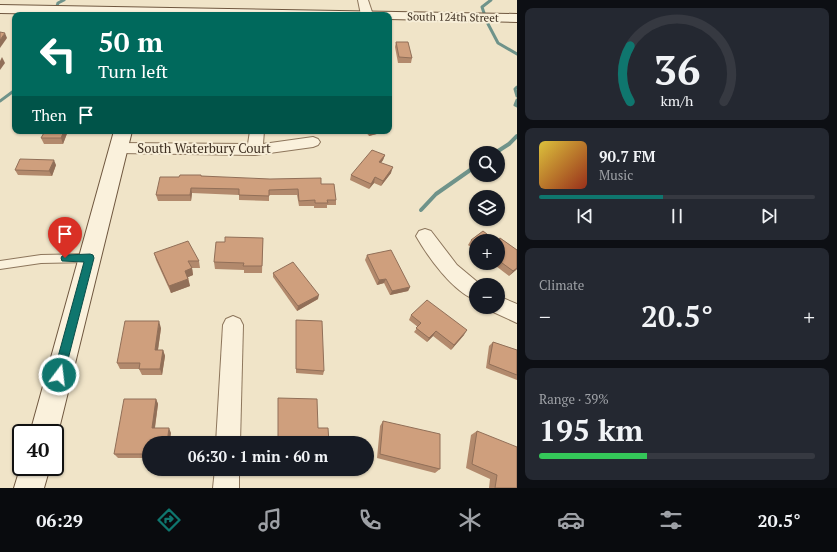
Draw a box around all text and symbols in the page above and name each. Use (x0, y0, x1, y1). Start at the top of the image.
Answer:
street label: South 124th Street (407, 9, 499, 25)
text: 50 m (98, 23, 163, 60)
icon: left (32, 28, 84, 80)
text: 36 (653, 42, 701, 97)
text: Turn left (98, 59, 168, 83)
text: km/h (661, 91, 694, 110)
icon: arrive (75, 104, 97, 126)
text: Then (32, 105, 67, 125)
street label: South Waterbury Court (137, 139, 271, 157)
map controls (469, 146, 505, 314)
button: search (469, 146, 505, 182)
text: 90.7 FM (599, 146, 656, 166)
text: Music (599, 166, 633, 184)
button: layers (469, 190, 505, 226)
icon: previous (574, 205, 596, 227)
icon: pause (666, 205, 688, 227)
icon: next (758, 205, 780, 227)
pin (48, 217, 82, 258)
icon: arrive (54, 223, 76, 245)
button: + (469, 234, 505, 270)
text: Climate (539, 276, 584, 294)
button: − (469, 278, 505, 314)
text: 20.5° (641, 296, 713, 336)
text: − (539, 302, 551, 331)
text: + (803, 302, 815, 331)
position arrow (38, 354, 80, 396)
text: Range · 39% (539, 390, 609, 408)
text: 195 km (539, 410, 643, 450)
speed limit sign: 40 (12, 424, 64, 476)
text: 06:30 · 1 min · 60 m (188, 446, 328, 466)
icon: directions (155, 506, 183, 534)
icon: music (256, 506, 284, 534)
icon: phone (356, 506, 384, 534)
icon: climate (456, 506, 484, 534)
icon: car (557, 506, 585, 534)
icon: filters (657, 506, 685, 534)
text: 06:29 (36, 508, 83, 532)
text: 20.5° (757, 508, 801, 532)

